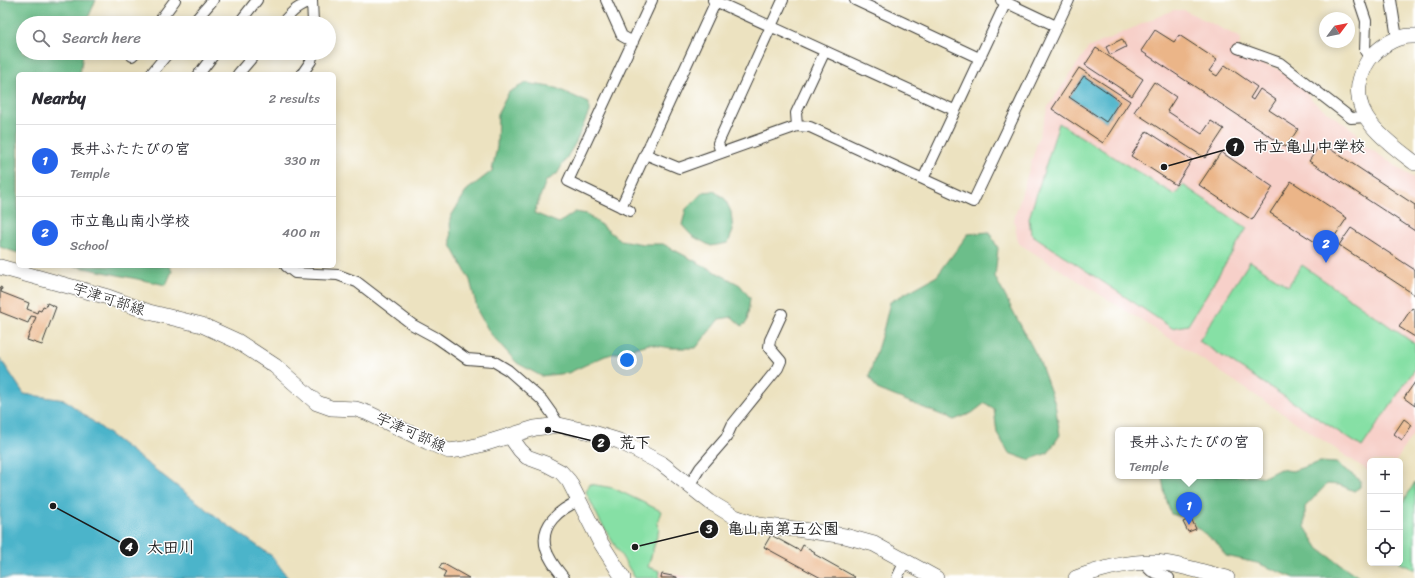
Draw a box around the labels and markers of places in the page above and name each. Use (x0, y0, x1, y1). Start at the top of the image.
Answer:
callout: 市立亀山中学校 (1225, 133, 1373, 161)
pin: 2 (1313, 230, 1339, 263)
callout: 荒下 (591, 429, 659, 457)
pin: 1 (1176, 492, 1202, 525)
callout: 亀山南第五公園 (699, 515, 847, 543)
callout: 太田川 (119, 533, 203, 561)

